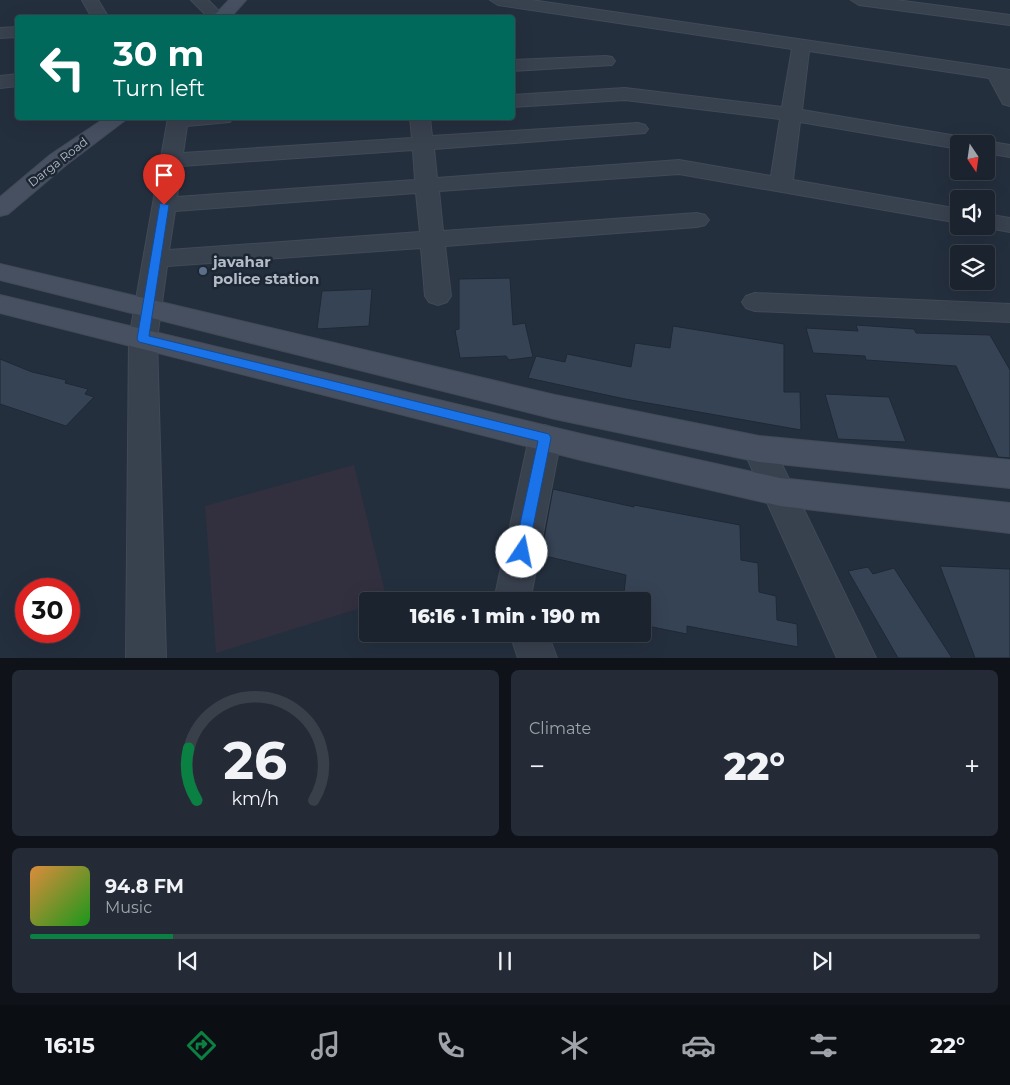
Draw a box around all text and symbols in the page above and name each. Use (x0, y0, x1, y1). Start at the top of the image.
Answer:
text: 30 m (113, 32, 204, 75)
icon: left (30, 35, 95, 100)
text: Turn left (113, 75, 205, 102)
street label: Darga Road (25, 134, 90, 190)
north arrow (950, 135, 995, 180)
map controls (950, 135, 995, 290)
pin (143, 154, 185, 205)
icon: arrive (150, 161, 178, 189)
button: sound (950, 190, 995, 235)
button: layers (950, 245, 995, 290)
place label: javahar police station (211, 252, 319, 288)
marker: javahar police station (197, 265, 209, 277)
position arrow (495, 525, 547, 577)
speed limit sign: 30 (15, 578, 80, 643)
text: 16:16 · 1 min · 190 m (410, 605, 600, 628)
text: Climate (529, 719, 591, 738)
text: 26 (224, 729, 287, 792)
text: 22° (724, 743, 785, 790)
text: − (529, 749, 545, 783)
text: + (964, 749, 980, 783)
text: km/h (232, 788, 279, 809)
text: 94.8 FM (105, 875, 184, 898)
text: Music (105, 898, 152, 917)
icon: previous (174, 947, 202, 975)
icon: pause (491, 947, 519, 975)
icon: next (808, 947, 836, 975)
icon: directions (184, 1028, 219, 1063)
icon: music (308, 1028, 343, 1063)
icon: phone (433, 1028, 468, 1063)
icon: climate (557, 1028, 592, 1063)
icon: car (681, 1028, 716, 1063)
icon: filters (806, 1028, 841, 1063)
text: 16:15 (45, 1032, 95, 1059)
text: 22° (930, 1032, 965, 1059)

